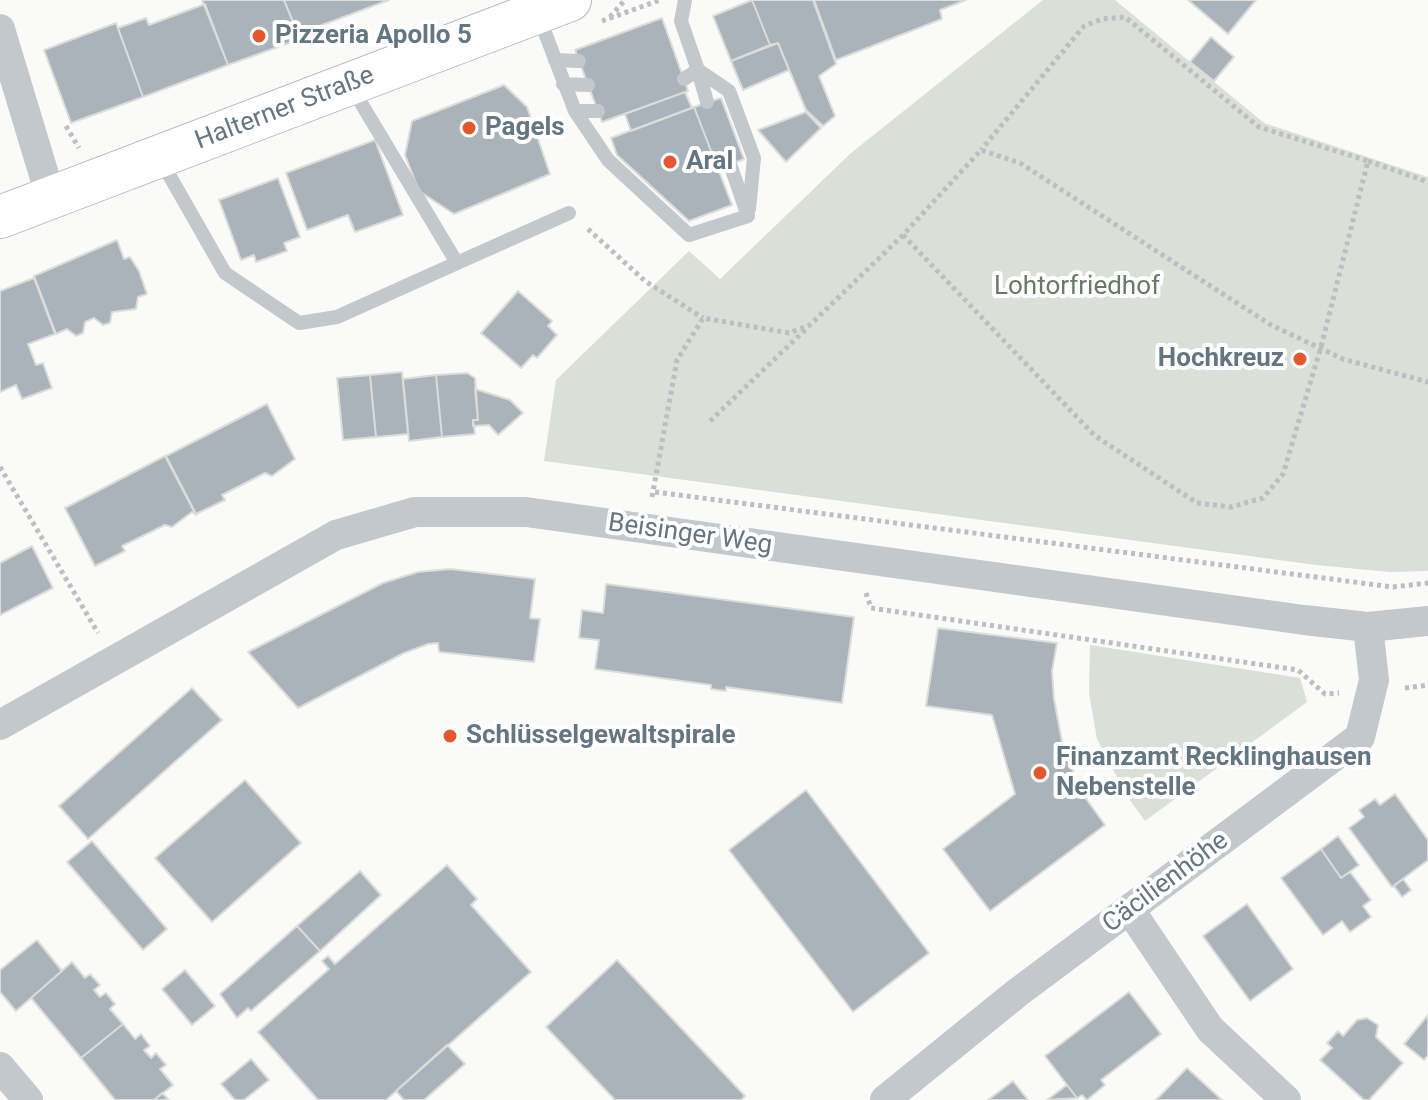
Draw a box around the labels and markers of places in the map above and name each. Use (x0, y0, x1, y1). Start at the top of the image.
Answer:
place label: Pizzeria Apollo 5 (275, 20, 472, 52)
marker: Pizzeria Apollo 5 (250, 27, 268, 45)
place label: Pagels (485, 112, 565, 144)
marker: Pagels (460, 119, 478, 137)
place label: Aral (686, 146, 733, 178)
marker: Aral (661, 153, 679, 171)
place label: Hochkreuz (1158, 343, 1284, 375)
marker: Hochkreuz (1291, 350, 1309, 368)
place label: Schlüsselgewaltspirale (466, 720, 736, 752)
marker: Schlüsselgewaltspirale (441, 727, 459, 745)
place label: Finanzamt Recklinghausen Nebenstelle (1056, 742, 1371, 804)
marker: Finanzamt Recklinghausen Nebenstelle (1031, 764, 1049, 782)

